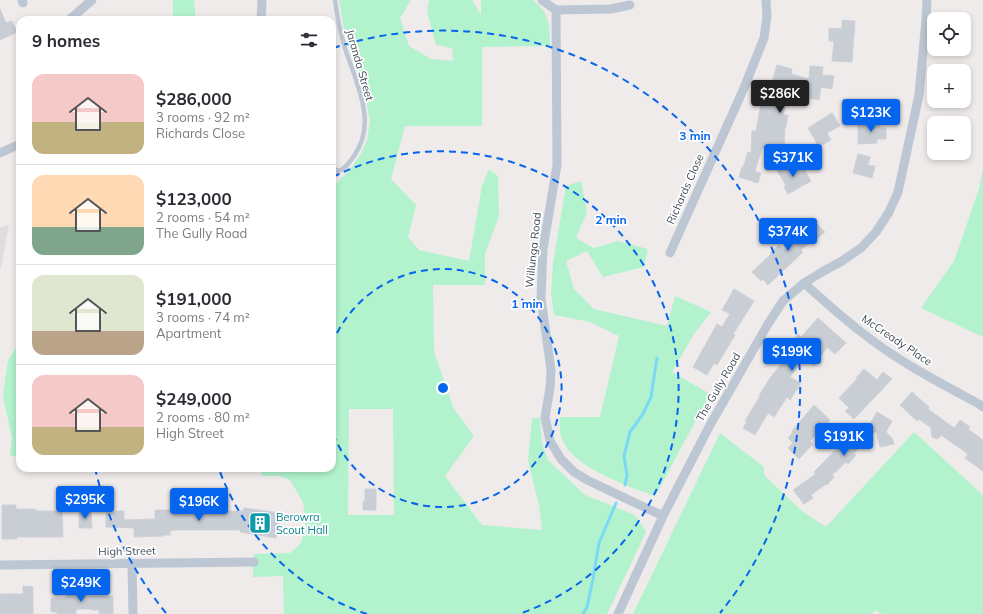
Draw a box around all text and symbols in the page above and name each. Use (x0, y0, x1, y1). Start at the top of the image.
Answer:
map controls (927, 12, 971, 160)
button: locate (927, 12, 971, 56)
street label: Jaranda Street (343, 28, 377, 102)
icon: filters (298, 29, 320, 51)
text: 9 homes (32, 30, 100, 51)
button: + (927, 64, 971, 108)
pin: $286K (752, 80, 808, 114)
text: $286K (760, 85, 800, 101)
text: $286,000 (156, 88, 232, 109)
icon: home (64, 90, 112, 138)
pin: $123K (843, 99, 899, 133)
text: $123K (851, 104, 891, 120)
text: 3 rooms · 92 m² (156, 109, 250, 125)
button: − (927, 116, 971, 160)
text: Richards Close (156, 125, 245, 141)
text: 3 min (679, 128, 711, 143)
pin: $371K (765, 144, 821, 178)
text: $371K (773, 149, 813, 165)
street label: Richards Close (663, 152, 707, 226)
text: $123,000 (156, 188, 232, 209)
icon: home (64, 191, 112, 239)
text: 2 rooms · 54 m² (156, 209, 250, 225)
street label: Willunga Road (522, 211, 544, 289)
text: 2 min (595, 212, 627, 227)
pin: $374K (760, 218, 816, 252)
text: $374K (768, 223, 808, 239)
text: The Gully Road (156, 225, 247, 241)
text: $191,000 (156, 288, 232, 309)
icon: home (64, 291, 112, 339)
text: 1 min (511, 296, 543, 311)
text: 3 rooms · 74 m² (156, 309, 250, 325)
street label: McCready Place (859, 311, 935, 369)
text: Apartment (156, 325, 221, 341)
pin: $199K (764, 338, 820, 372)
text: $199K (772, 343, 812, 359)
street label: The Gully Road (693, 350, 743, 424)
centre of rings (436, 381, 450, 395)
text: $249,000 (156, 388, 232, 409)
icon: home (64, 391, 112, 439)
text: 2 rooms · 80 m² (156, 409, 250, 425)
pin: $191K (816, 423, 872, 457)
text: High Street (156, 425, 224, 441)
text: $191K (824, 428, 864, 444)
pin: $295K (57, 486, 113, 520)
pin: $196K (171, 488, 227, 522)
text: $295K (65, 491, 105, 507)
text: $196K (179, 493, 219, 509)
building icon: Berowra Scout Hall (247, 510, 273, 536)
place label: Berowra Scout Hall (276, 510, 328, 537)
street label: High Street (98, 543, 156, 559)
pin: $249K (53, 569, 109, 603)
text: $249K (61, 574, 101, 590)

